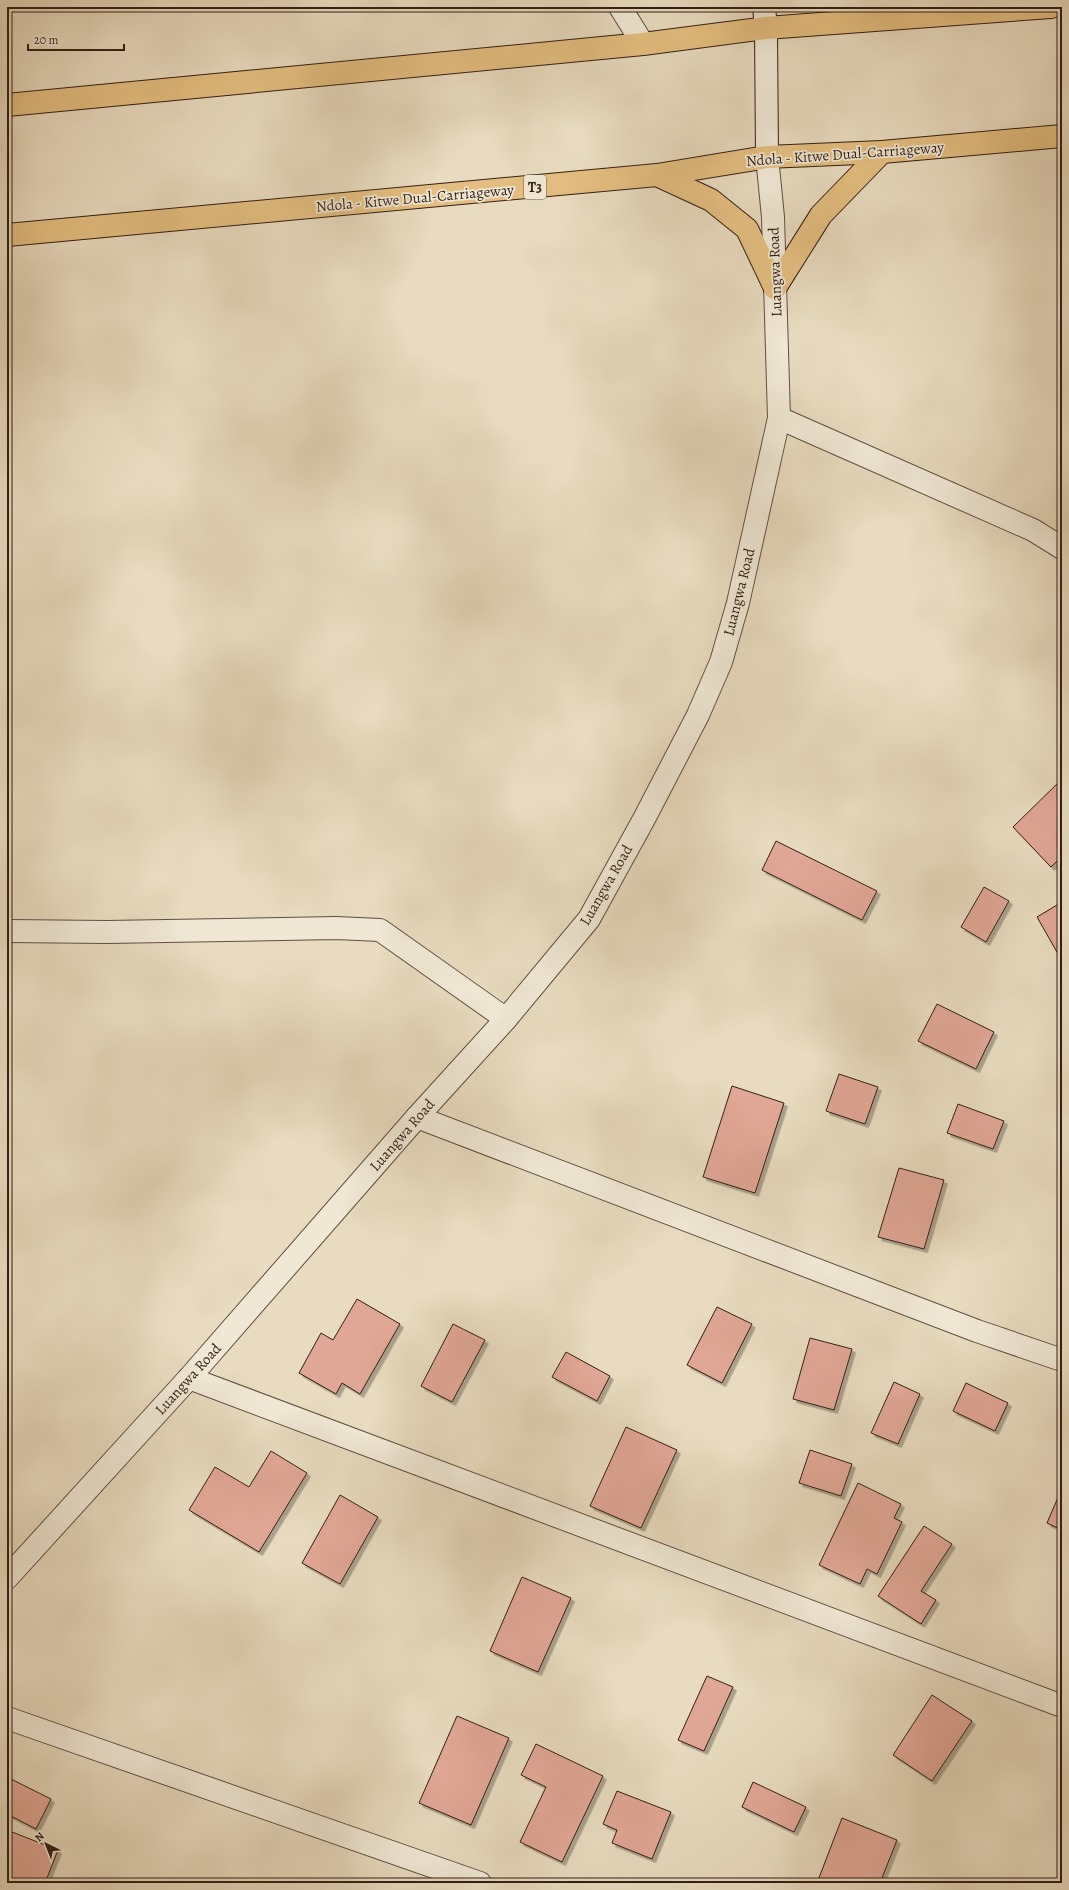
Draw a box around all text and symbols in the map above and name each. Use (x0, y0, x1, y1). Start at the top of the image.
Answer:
scale bar (28, 26, 124, 52)
text: 20 m (34, 32, 58, 48)
street label: Ndola - Kitwe Dual-Carriageway (745, 137, 945, 171)
road number: T3 (524, 175, 546, 199)
street label: Ndola - Kitwe Dual-Carriageway (315, 179, 515, 217)
street label: Luangwa Road (763, 226, 787, 317)
street label: Luangwa Road (718, 545, 760, 638)
street label: Luangwa Road (575, 840, 638, 929)
street label: Luangwa Road (365, 1094, 440, 1176)
street label: Luangwa Road (150, 1338, 226, 1419)
north arrow (26, 1824, 66, 1864)
text: N (31, 1829, 48, 1845)

